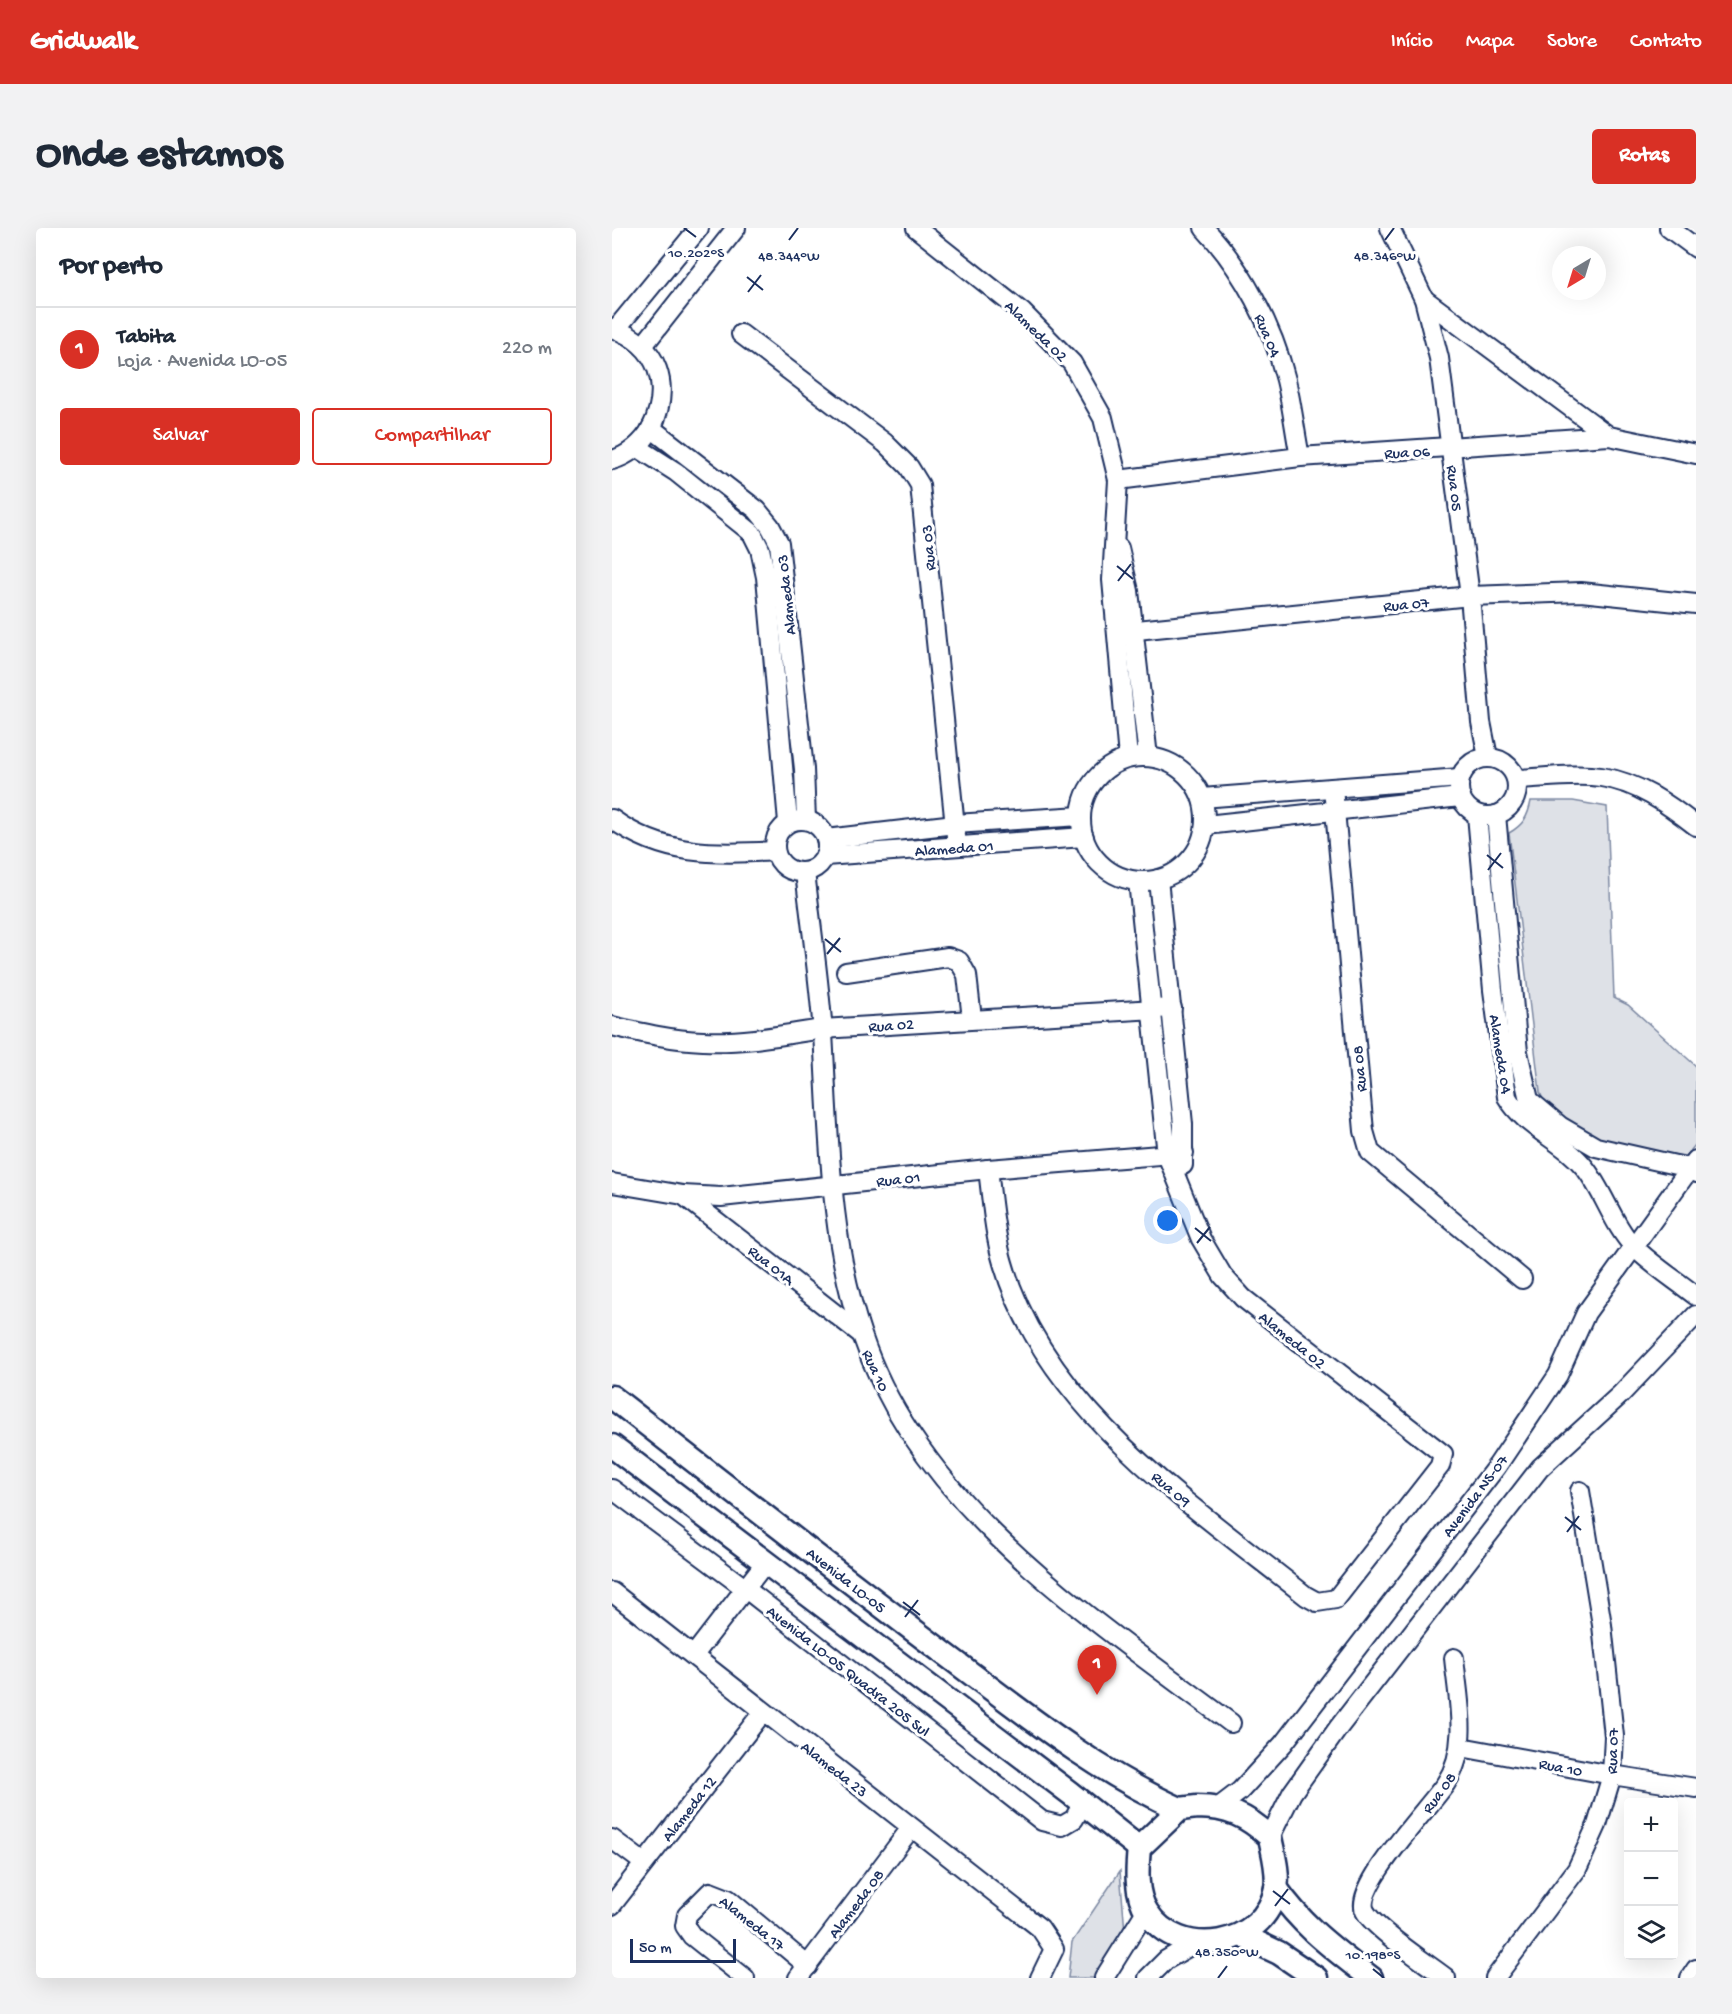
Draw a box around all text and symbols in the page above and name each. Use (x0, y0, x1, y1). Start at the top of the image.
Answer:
text: Gridwalk (30, 26, 136, 59)
text: Início (1391, 30, 1433, 55)
text: Mapa (1466, 30, 1514, 55)
text: Sobre (1547, 30, 1597, 55)
text: Contato (1630, 30, 1702, 55)
button: Rotas (1592, 129, 1696, 184)
text: Onde estamos (36, 132, 282, 181)
text: 10.202°S (667, 245, 724, 263)
north arrow (1552, 246, 1606, 300)
text: 48.344°W (758, 248, 820, 266)
text: 48.346°W (1354, 248, 1416, 266)
text: Por perto (60, 252, 163, 283)
street label: Alameda 02 (999, 298, 1070, 367)
street label: Rua 04 (1248, 312, 1284, 361)
text: Tabita (117, 325, 175, 351)
text: 1 (75, 338, 84, 361)
text: 220 m (502, 338, 552, 361)
text: Loja · Avenida LO-05 (117, 351, 287, 374)
button: Salvar (60, 408, 300, 465)
button: Compartilhar (312, 408, 552, 465)
street label: Rua 06 (1384, 444, 1431, 465)
street label: Rua 05 (1440, 464, 1465, 512)
street label: Rua 03 (919, 524, 942, 571)
street label: Alameda 03 (775, 553, 802, 636)
street label: Rua 07 (1383, 595, 1431, 618)
street label: Alameda 01 (914, 838, 994, 863)
street label: Alameda 04 (1483, 1013, 1514, 1096)
street label: Rua 02 (868, 1016, 915, 1039)
street label: Rua 08 (1350, 1045, 1373, 1093)
street label: Rua 01 (875, 1170, 921, 1193)
your location (1153, 1206, 1182, 1235)
street label: Rua 01A (743, 1243, 798, 1292)
street label: Alameda 02 (1254, 1309, 1328, 1375)
street label: Rua 10 (856, 1347, 892, 1395)
street label: Avenida NS-07 (1440, 1452, 1514, 1542)
street label: Rua 09 (1146, 1469, 1193, 1513)
street label: Avenida LO-05 (801, 1545, 888, 1619)
street label: Avenida LO-05 Quadra 205 Sul (761, 1603, 932, 1742)
pin: 1 (1078, 1646, 1116, 1695)
street label: Rua 07 (1604, 1727, 1625, 1774)
street label: Alameda 23 (796, 1739, 870, 1803)
street label: Rua 10 (1537, 1756, 1584, 1783)
street label: Rua 08 (1420, 1770, 1462, 1818)
street label: Alameda 12 (659, 1774, 722, 1847)
map controls (1624, 1798, 1678, 1960)
button: + (1624, 1798, 1678, 1852)
button: − (1624, 1852, 1678, 1906)
street label: Alameda 08 (826, 1867, 890, 1943)
street label: Alameda 17 (714, 1893, 788, 1957)
button: layers (1624, 1906, 1678, 1960)
scale bar (630, 1936, 736, 1964)
text: 50 m (639, 1940, 672, 1959)
text: 48.350°W (1195, 1944, 1259, 1962)
text: 10.198°S (1345, 1947, 1400, 1965)

